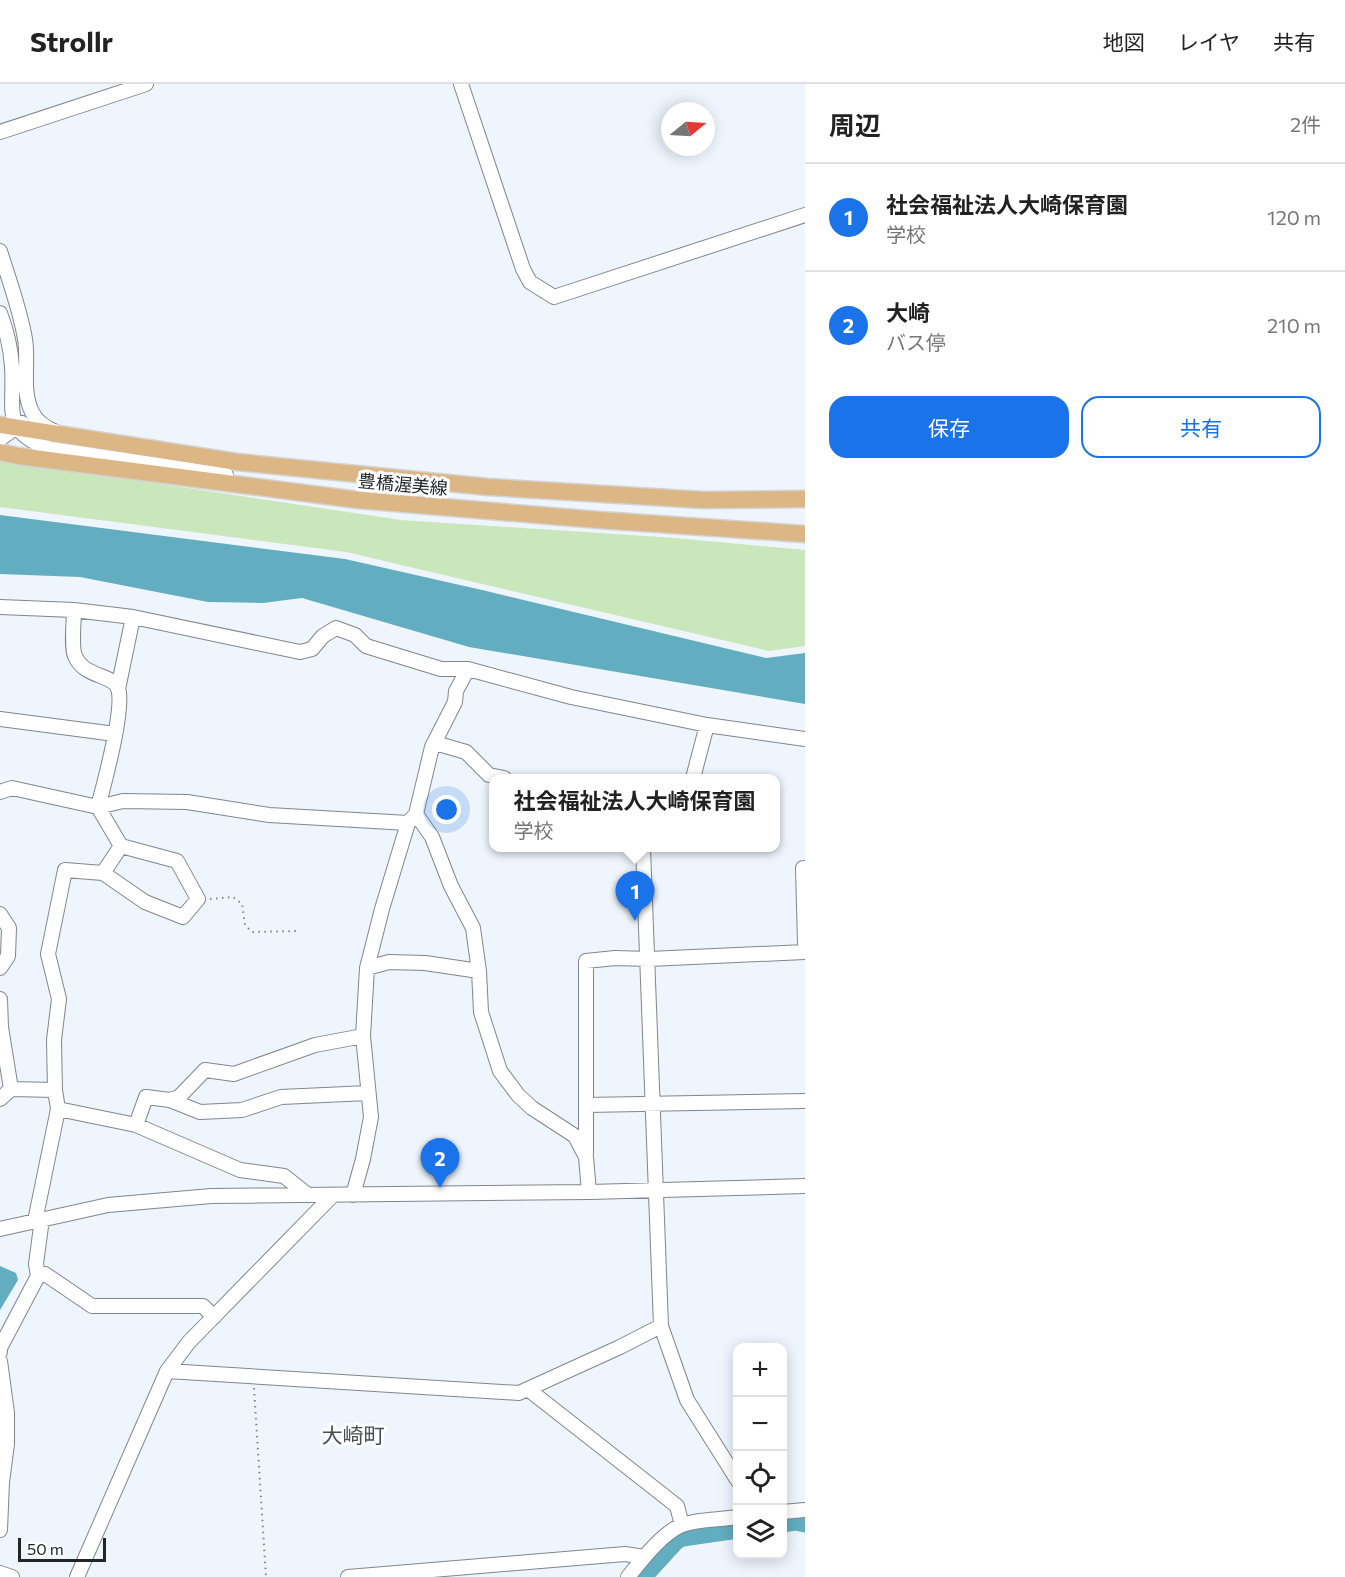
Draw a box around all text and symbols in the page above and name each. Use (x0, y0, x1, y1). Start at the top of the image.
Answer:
text: Strollr (30, 24, 113, 58)
text: 地図 (1103, 29, 1145, 54)
text: レイヤ (1178, 29, 1240, 54)
text: 共有 (1273, 29, 1315, 54)
north arrow (661, 102, 715, 156)
text: 周辺 (829, 109, 881, 140)
text: 2件 (1290, 112, 1321, 136)
text: 社会福祉法人大崎保育園 (886, 191, 1128, 218)
text: 1 (844, 205, 853, 229)
text: 120 m (1267, 205, 1321, 229)
text: 学校 (886, 222, 926, 246)
text: 大崎 (886, 299, 930, 326)
text: 2 (843, 313, 854, 337)
text: 210 m (1267, 313, 1321, 337)
text: バス停 (886, 330, 946, 354)
button: 保存 (829, 396, 1069, 458)
button: 共有 (1081, 396, 1321, 458)
street label: 豊橋渥美線 (357, 469, 449, 499)
popup (489, 774, 780, 852)
text: 社会福祉法人大崎保育園 (513, 787, 756, 814)
your location (432, 795, 461, 824)
text: 学校 (513, 818, 553, 842)
pin: 1 (616, 872, 654, 921)
pin: 2 (420, 1138, 460, 1188)
map controls (733, 1343, 787, 1559)
button: + (733, 1343, 787, 1397)
button: − (733, 1397, 787, 1451)
district label: 大崎町 (322, 1422, 385, 1447)
button: locate (733, 1451, 787, 1505)
button: layers (733, 1505, 787, 1559)
scale bar (18, 1535, 106, 1562)
text: 50 m (27, 1539, 64, 1558)

